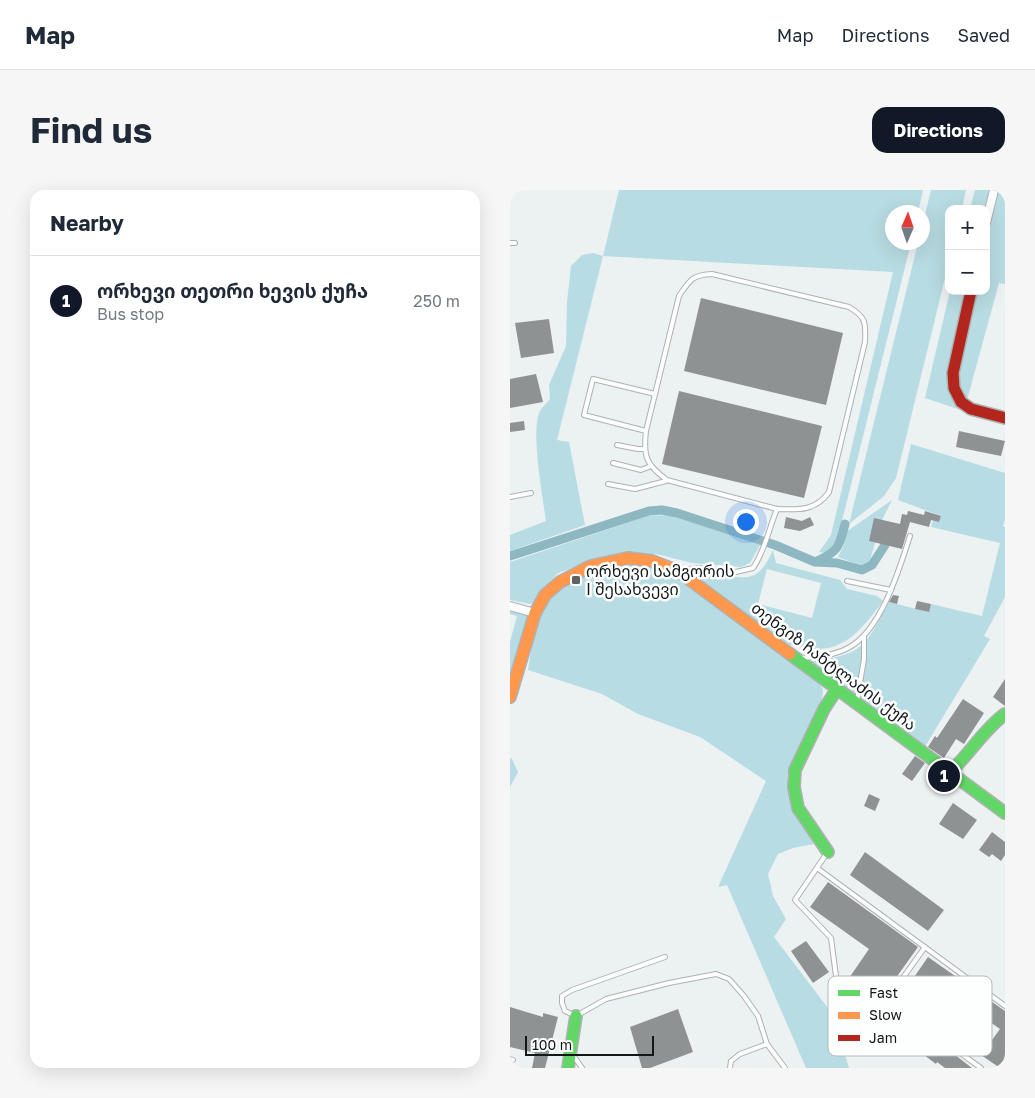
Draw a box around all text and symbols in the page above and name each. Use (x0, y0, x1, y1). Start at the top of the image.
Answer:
text: Map (25, 20, 75, 49)
text: Map (777, 24, 813, 46)
text: Directions (841, 24, 929, 46)
text: Saved (957, 24, 1010, 46)
button: Directions (872, 107, 1005, 153)
text: Find us (30, 109, 152, 151)
north arrow (885, 205, 930, 250)
map controls (945, 205, 990, 295)
button: + (945, 205, 990, 250)
text: Nearby (50, 210, 124, 236)
button: − (945, 250, 990, 295)
text: ორხევი თეთრი ხევის ქუჩა (97, 279, 368, 302)
text: 1 (62, 291, 70, 311)
text: 250 m (413, 291, 460, 311)
text: Bus stop (97, 304, 164, 324)
your location (733, 509, 759, 535)
place label: ორხევი სამგორის I შესახვევი (586, 561, 735, 599)
marker: ორხევი სამგორის I შესახვევი (570, 574, 582, 586)
street label: თენგიზ ჩანტლაძის ქუჩა (747, 598, 920, 735)
pin: 1 (928, 757, 960, 795)
legend (828, 976, 992, 1056)
text: Fast (869, 984, 898, 1001)
text: Slow (869, 1006, 902, 1023)
text: Jam (869, 1029, 897, 1046)
scale bar (525, 1033, 654, 1056)
text: 100 m (532, 1036, 572, 1053)

